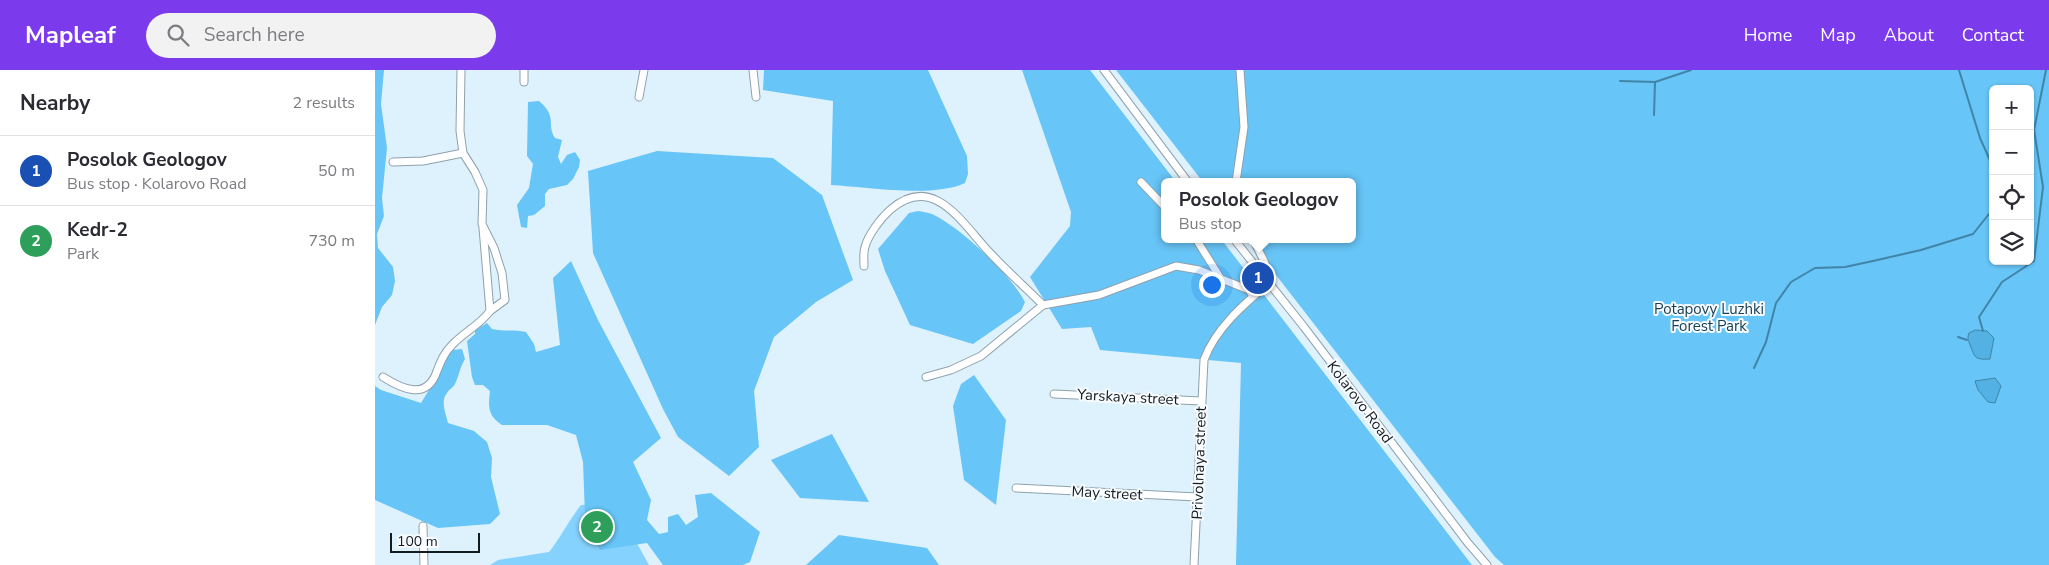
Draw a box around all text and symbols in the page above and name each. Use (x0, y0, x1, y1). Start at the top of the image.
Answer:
search box (146, 13, 496, 58)
text: Mapleaf (25, 19, 116, 51)
icon: search (164, 21, 192, 49)
text: Search here (204, 22, 305, 48)
text: Home (1744, 23, 1792, 47)
text: Map (1820, 23, 1856, 47)
text: About (1884, 23, 1934, 47)
text: Contact (1962, 23, 2024, 47)
map controls (1989, 85, 2034, 265)
button: + (1989, 85, 2034, 130)
text: Nearby (20, 89, 90, 117)
text: 2 results (293, 92, 355, 114)
button: − (1989, 130, 2034, 175)
text: Posolok Geologov (67, 147, 227, 173)
text: 1 (31, 160, 41, 182)
text: 50 m (318, 160, 355, 182)
text: Bus stop · Kolarovo Road (67, 173, 247, 195)
button: locate (1989, 175, 2034, 220)
popup (1161, 178, 1356, 243)
text: Posolok Geologov (1179, 187, 1338, 213)
text: Bus stop (1179, 213, 1242, 235)
text: Kedr-2 (67, 217, 128, 243)
button: layers (1989, 220, 2034, 265)
text: 2 (31, 230, 41, 252)
text: 730 m (308, 230, 355, 252)
text: Park (67, 243, 99, 265)
pin: 1 (1242, 259, 1274, 297)
your location (1199, 272, 1225, 298)
park label: Potapovy Luzhki Forest Park (1654, 299, 1764, 336)
street label: Kolarovo Road (1322, 357, 1398, 447)
street label: Yarskaya street (1076, 384, 1180, 410)
street label: Privolnaya street (1187, 405, 1211, 520)
street label: May street (1071, 481, 1144, 505)
pin: 2 (581, 508, 613, 546)
scale bar (390, 530, 480, 553)
text: 100 m (397, 532, 438, 551)

